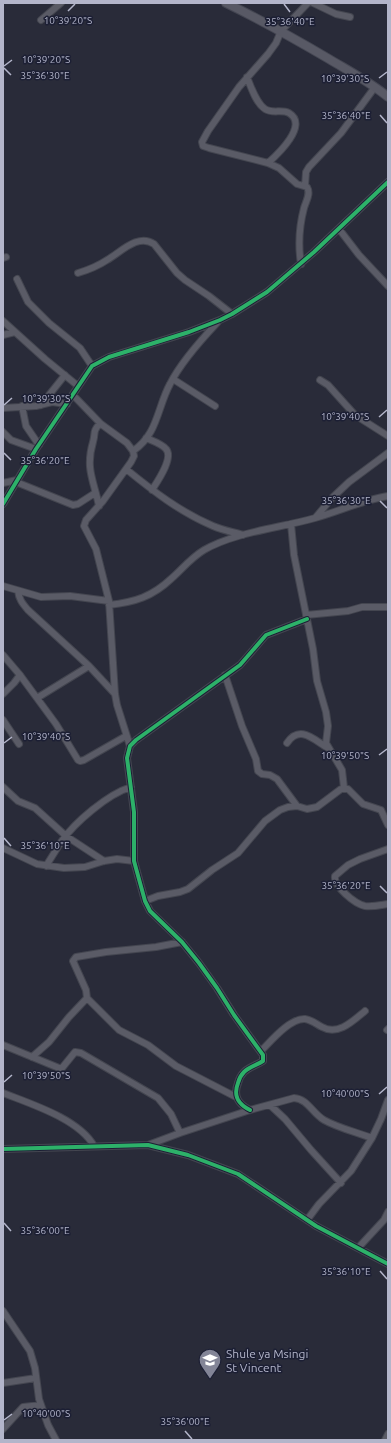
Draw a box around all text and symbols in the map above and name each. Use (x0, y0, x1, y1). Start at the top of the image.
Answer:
text: 10°39'20"S (44, 15, 92, 26)
text: 35°36'40"E (265, 16, 315, 27)
text: 10°39'20"S (22, 54, 70, 65)
text: 35°36'30"E (20, 70, 70, 81)
text: 10°39'30"S (321, 73, 369, 84)
text: 35°36'40"E (321, 110, 371, 121)
text: 10°39'30"S (22, 393, 70, 404)
text: 10°39'40"S (321, 411, 369, 422)
text: 35°36'20"E (20, 455, 70, 466)
text: 35°36'30"E (321, 495, 371, 506)
text: 10°39'40"S (22, 731, 70, 742)
text: 10°39'50"S (321, 750, 369, 761)
text: 35°36'10"E (20, 840, 70, 851)
text: 35°36'20"E (321, 880, 371, 891)
text: 10°39'50"S (22, 1070, 70, 1081)
text: 10°40'00"S (321, 1088, 369, 1099)
text: 35°36'00"E (20, 1225, 70, 1236)
text: 35°36'10"E (321, 1266, 371, 1277)
school or university icon: Shule ya Msingi St Vincent (197, 1347, 223, 1380)
place label: Shule ya Msingi St Vincent (226, 1347, 309, 1374)
text: 10°40'00"S (22, 1408, 70, 1419)
text: 35°36'00"E (160, 1416, 210, 1427)

